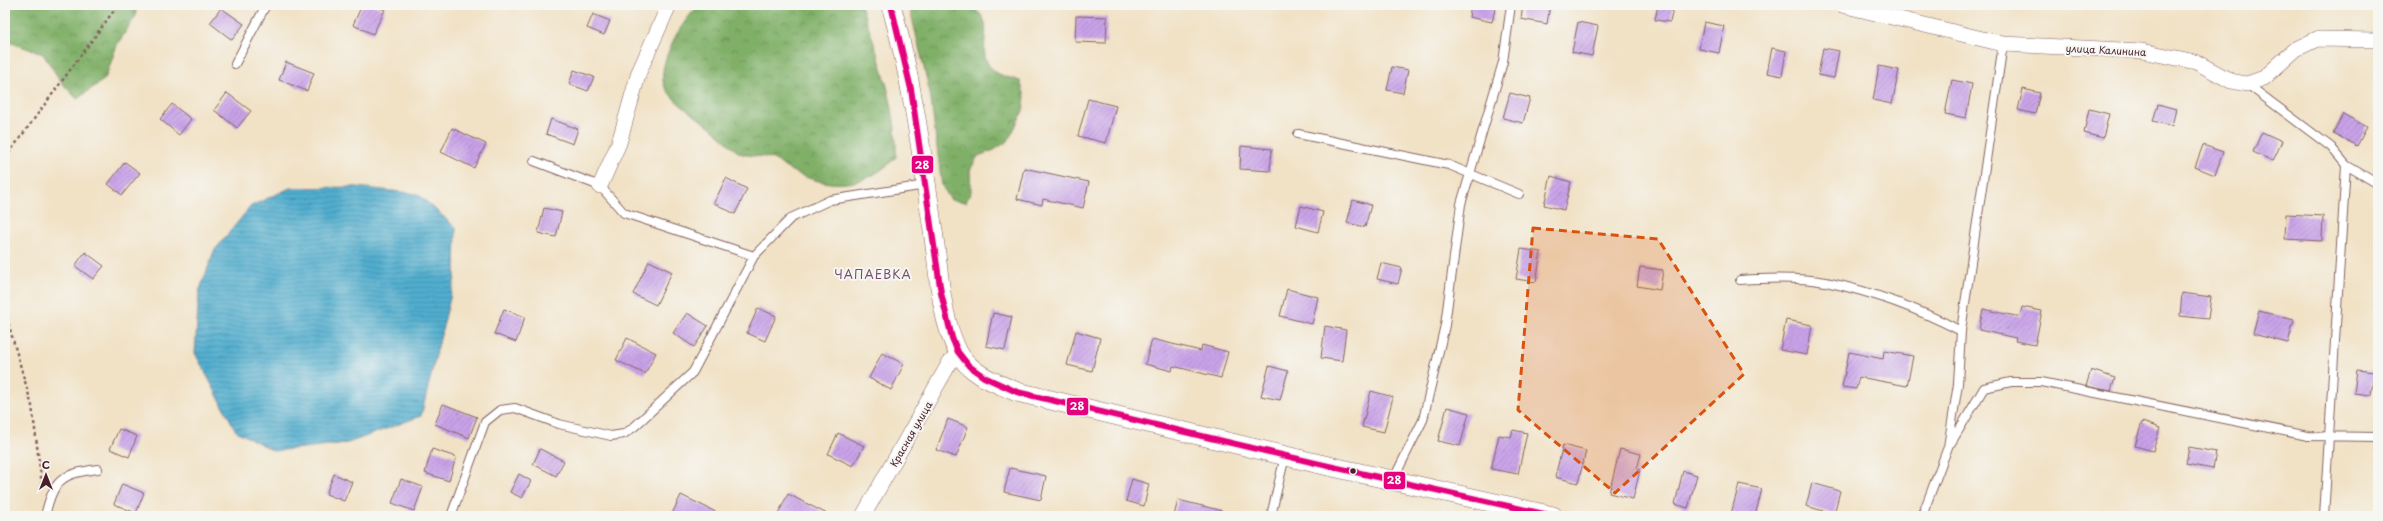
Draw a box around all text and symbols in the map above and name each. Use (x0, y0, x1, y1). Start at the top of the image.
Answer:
street label: улица Калинина (2065, 40, 2147, 59)
line badge: 28 (911, 155, 934, 174)
text: 28 (915, 156, 929, 173)
district label: ЧАПАЕВКА (834, 265, 912, 283)
line badge: 28 (1066, 397, 1089, 416)
text: 28 (1070, 397, 1084, 414)
street label: Красная улица (886, 398, 936, 469)
north arrow (26, 455, 66, 495)
text: С (42, 456, 50, 473)
unlabelled marker (1348, 466, 1358, 476)
line badge: 28 (1383, 471, 1406, 490)
text: 28 (1387, 471, 1401, 488)

